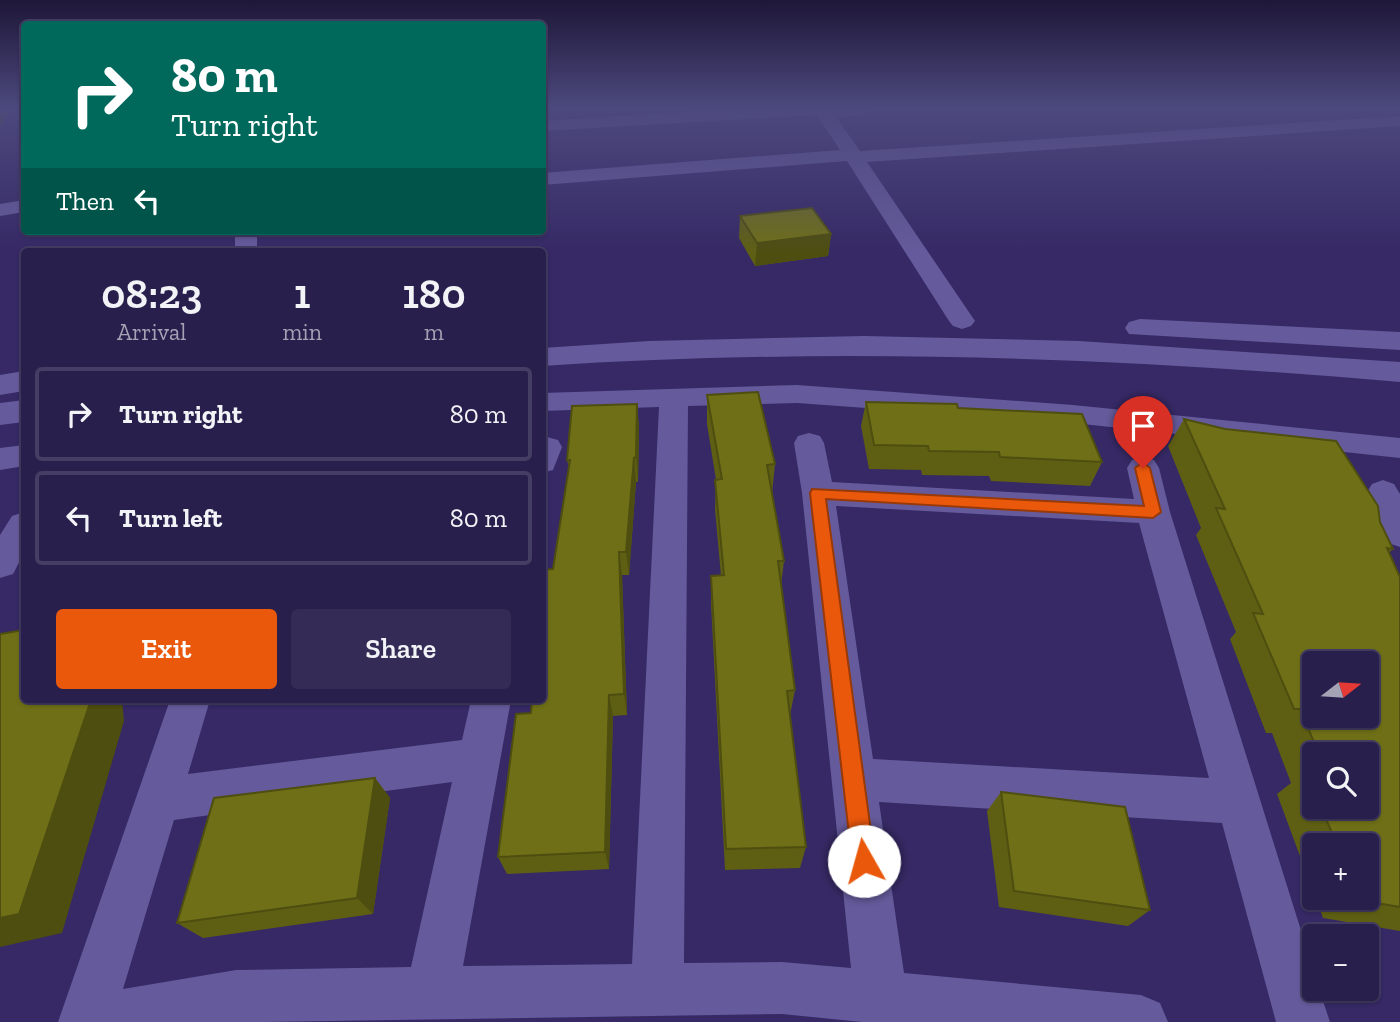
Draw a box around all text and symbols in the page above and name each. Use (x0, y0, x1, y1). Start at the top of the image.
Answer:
text: 80 m (171, 46, 278, 105)
icon: right (56, 49, 147, 140)
text: Turn right (171, 106, 318, 144)
icon: left (128, 182, 166, 220)
text: Then (56, 185, 114, 217)
text: 08:23 (101, 268, 202, 319)
text: 1 (294, 268, 310, 319)
text: 180 (402, 268, 466, 319)
text: Arrival (117, 318, 186, 346)
text: min (282, 318, 322, 346)
text: m (424, 318, 444, 346)
icon: right (60, 395, 98, 433)
pin (1113, 396, 1173, 468)
text: Turn right (119, 398, 242, 430)
text: 80 m (450, 398, 507, 430)
icon: arrive (1124, 407, 1162, 445)
icon: left (60, 499, 98, 537)
text: Turn left (119, 502, 222, 534)
text: 80 m (450, 502, 507, 534)
button: Exit (56, 609, 277, 689)
button: Share (291, 609, 511, 689)
north arrow (1302, 651, 1379, 728)
map controls (1302, 651, 1379, 1001)
button: search (1302, 742, 1379, 819)
position arrow (827, 824, 901, 898)
button: + (1302, 833, 1379, 910)
button: − (1302, 924, 1379, 1001)

